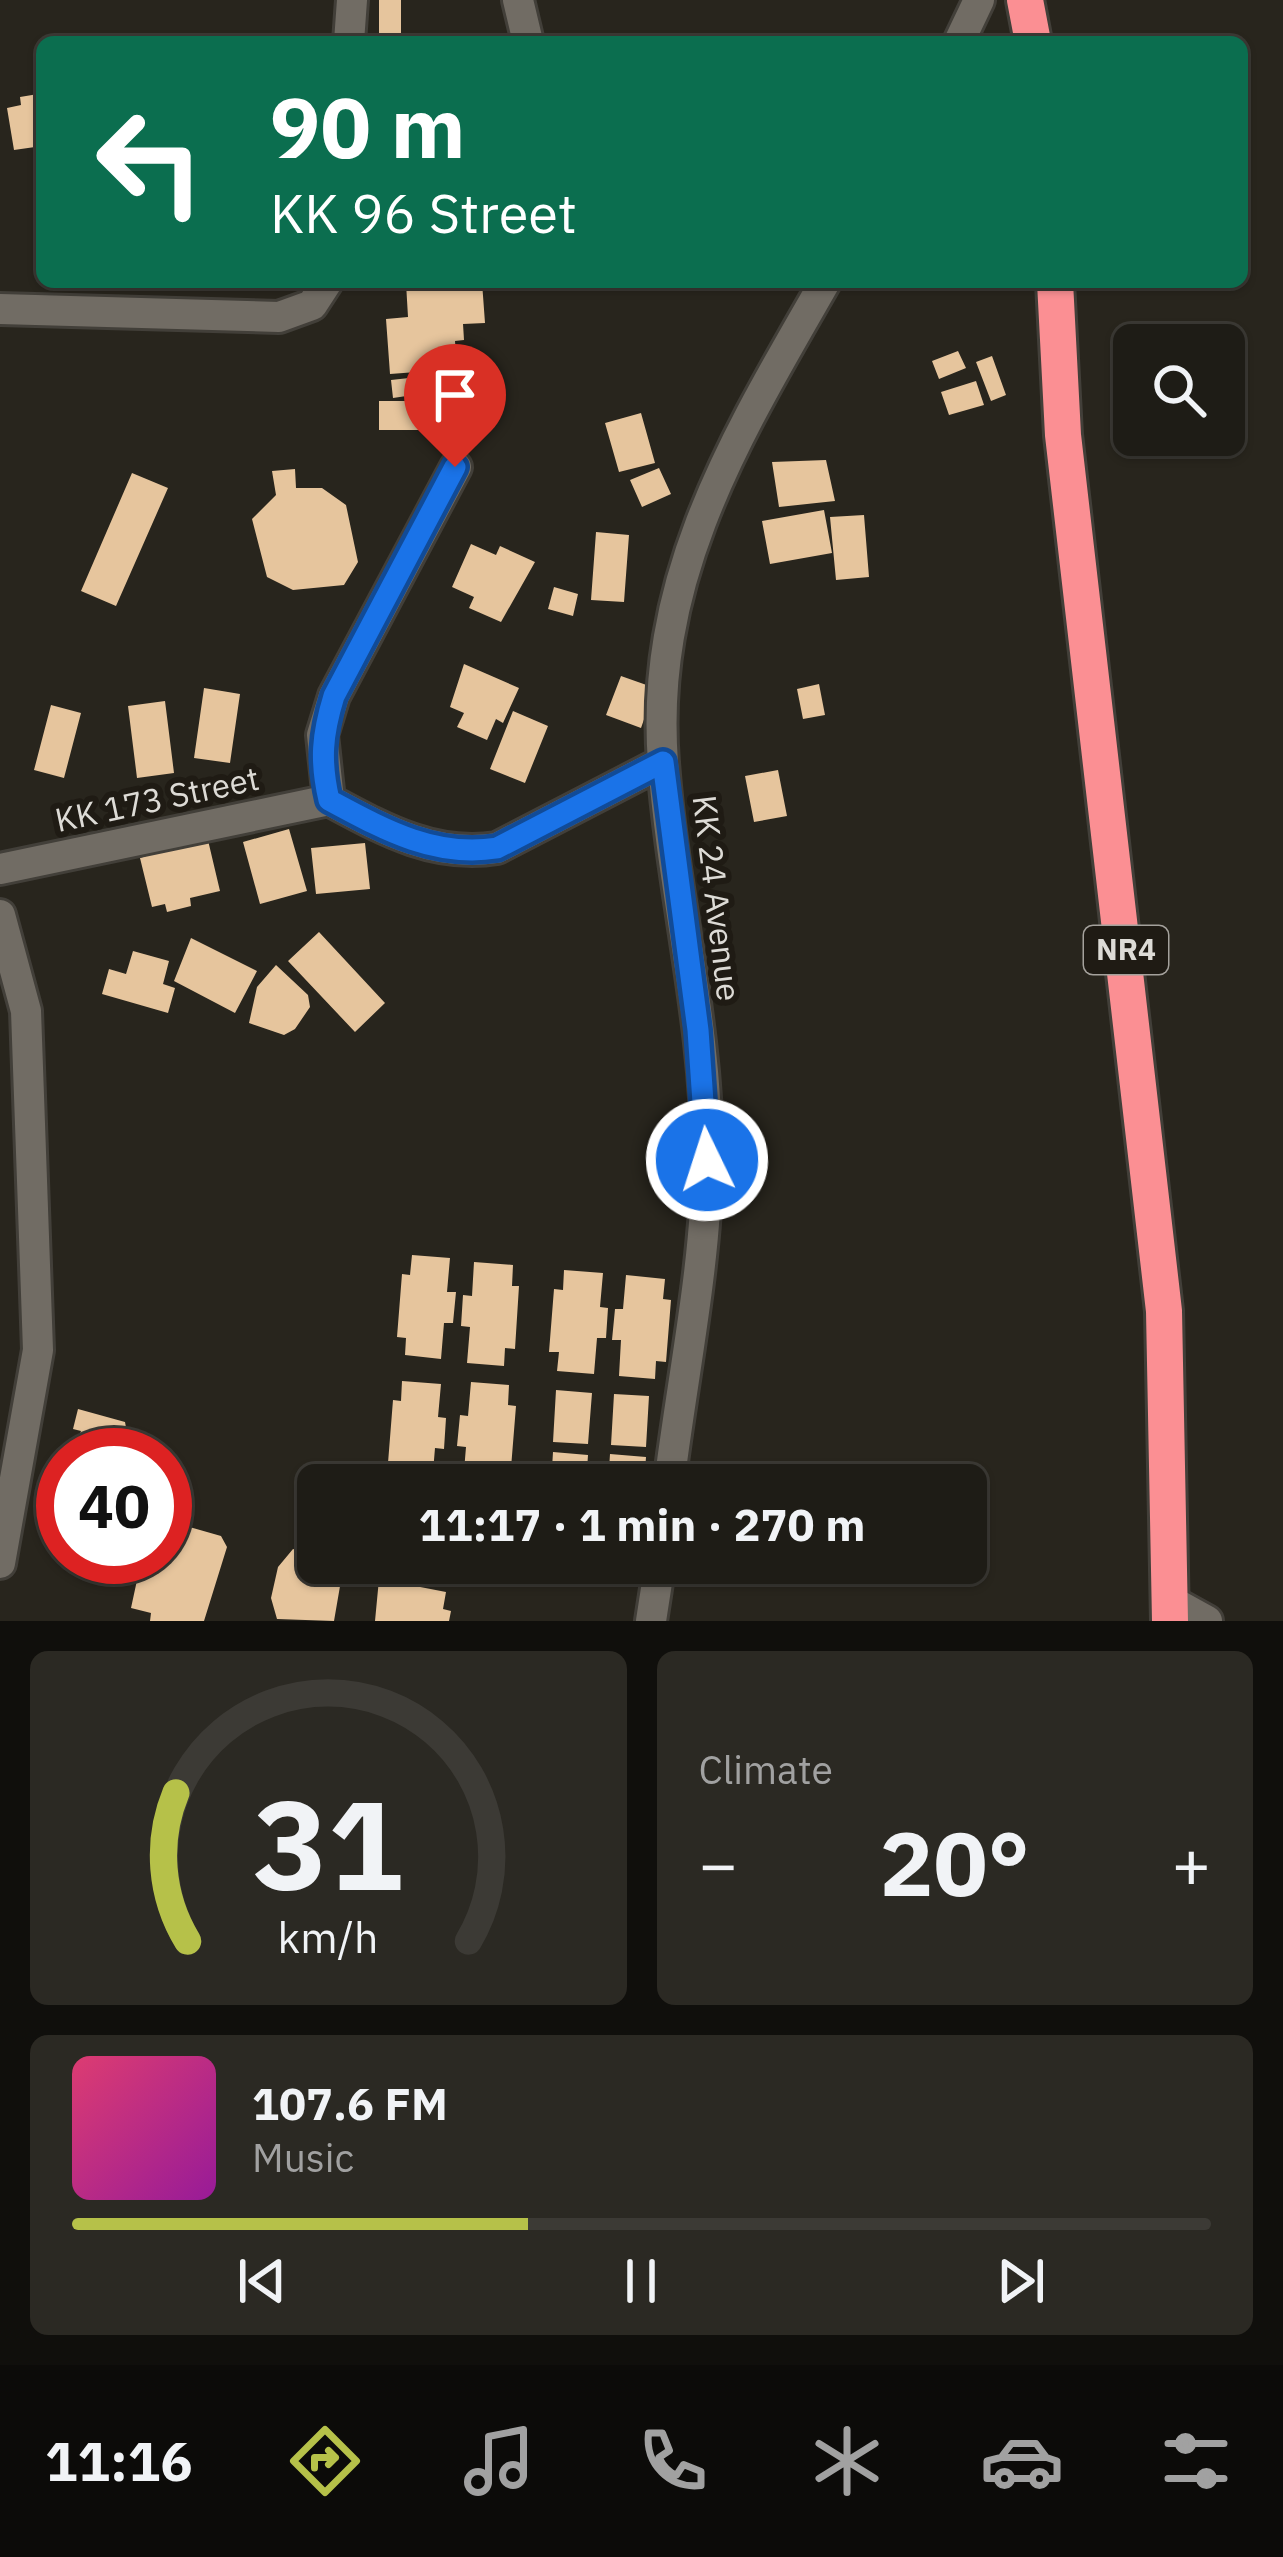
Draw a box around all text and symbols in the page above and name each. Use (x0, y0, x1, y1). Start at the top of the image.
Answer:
text: 90 m (270, 72, 466, 181)
icon: left (72, 84, 228, 240)
text: KK 96 Street (270, 178, 577, 248)
map controls (1113, 324, 1245, 456)
button: search (1113, 324, 1245, 456)
pin (404, 344, 506, 467)
icon: arrive (422, 362, 488, 428)
street label: KK 173 Street (51, 756, 263, 841)
street label: KK 24 Avenue (684, 792, 751, 1003)
road number: NR4 (1084, 926, 1168, 974)
position arrow (644, 1097, 770, 1223)
speed limit sign: 40 (36, 1428, 192, 1584)
text: 11:17 · 1 min · 270 m (419, 1495, 865, 1553)
text: Climate (699, 1744, 833, 1795)
text: 31 (253, 1762, 403, 1924)
text: 20° (880, 1804, 1030, 1921)
text: − (699, 1820, 738, 1906)
text: + (1171, 1820, 1211, 1906)
text: km/h (278, 1909, 379, 1965)
text: 107.6 FM (252, 2074, 448, 2132)
text: Music (252, 2132, 354, 2183)
icon: previous (229, 2248, 295, 2314)
icon: pause (608, 2248, 674, 2314)
icon: next (988, 2248, 1054, 2314)
icon: directions (283, 2419, 367, 2503)
icon: music (457, 2419, 541, 2503)
icon: phone (631, 2419, 715, 2503)
icon: climate (805, 2419, 889, 2503)
icon: car (980, 2419, 1064, 2503)
icon: filters (1154, 2419, 1238, 2503)
text: 11:16 (45, 2426, 193, 2496)

